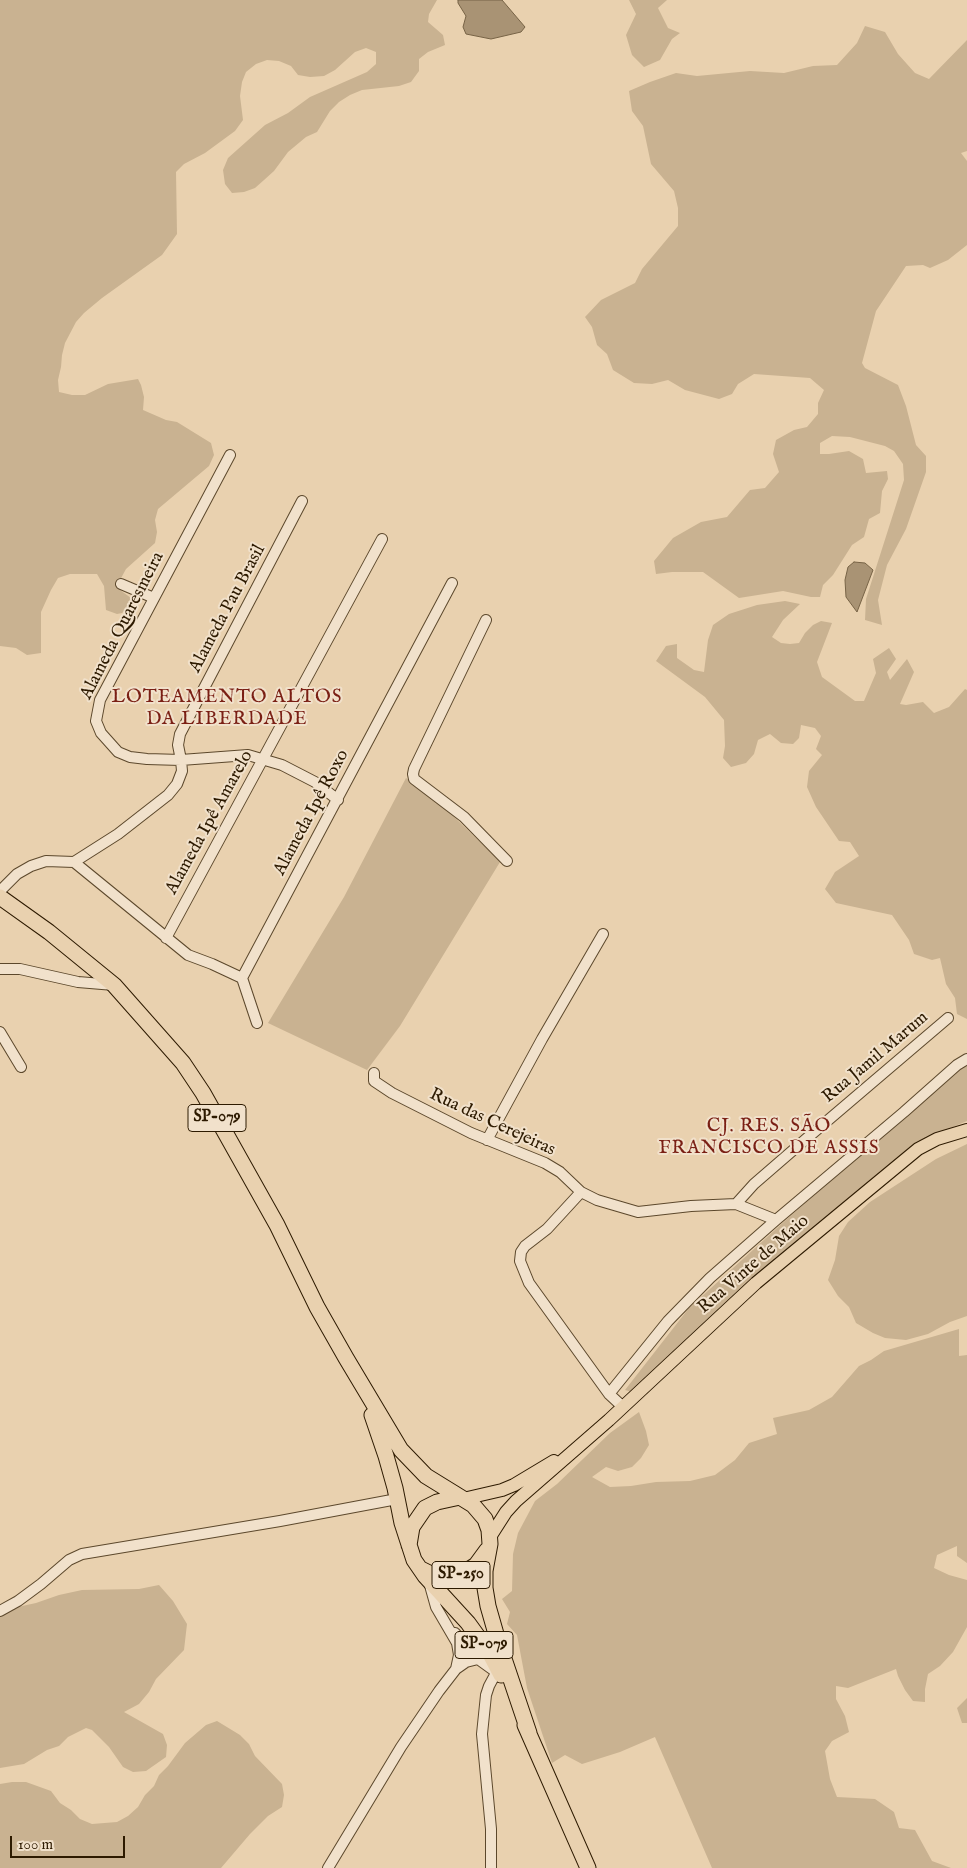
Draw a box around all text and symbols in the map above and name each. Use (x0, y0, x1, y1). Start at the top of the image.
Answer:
street label: Alameda Pau Brasil (185, 541, 271, 677)
street label: Alameda Quaresmeira (76, 549, 170, 703)
district label: LOTEAMENTO ALTOS DA LIBERDADE (109, 687, 345, 731)
street label: Alameda Ipê Roxo (270, 746, 354, 880)
street label: Alameda Ipê Amarelo (162, 747, 258, 899)
street label: Rua Jamil Marum (819, 1007, 933, 1109)
street label: Rua das Cerejeiras (426, 1084, 558, 1162)
road number: SP-079 (188, 1104, 246, 1132)
district label: CJ. RES. SÃO FRANCISCO DE ASSIS (656, 1116, 882, 1160)
street label: Rua Vinte de Maio (694, 1211, 814, 1319)
road number: SP-250 (432, 1562, 490, 1588)
road number: SP-079 (455, 1632, 513, 1658)
scale bar (12, 1826, 128, 1858)
text: 100 m (18, 1835, 53, 1854)

